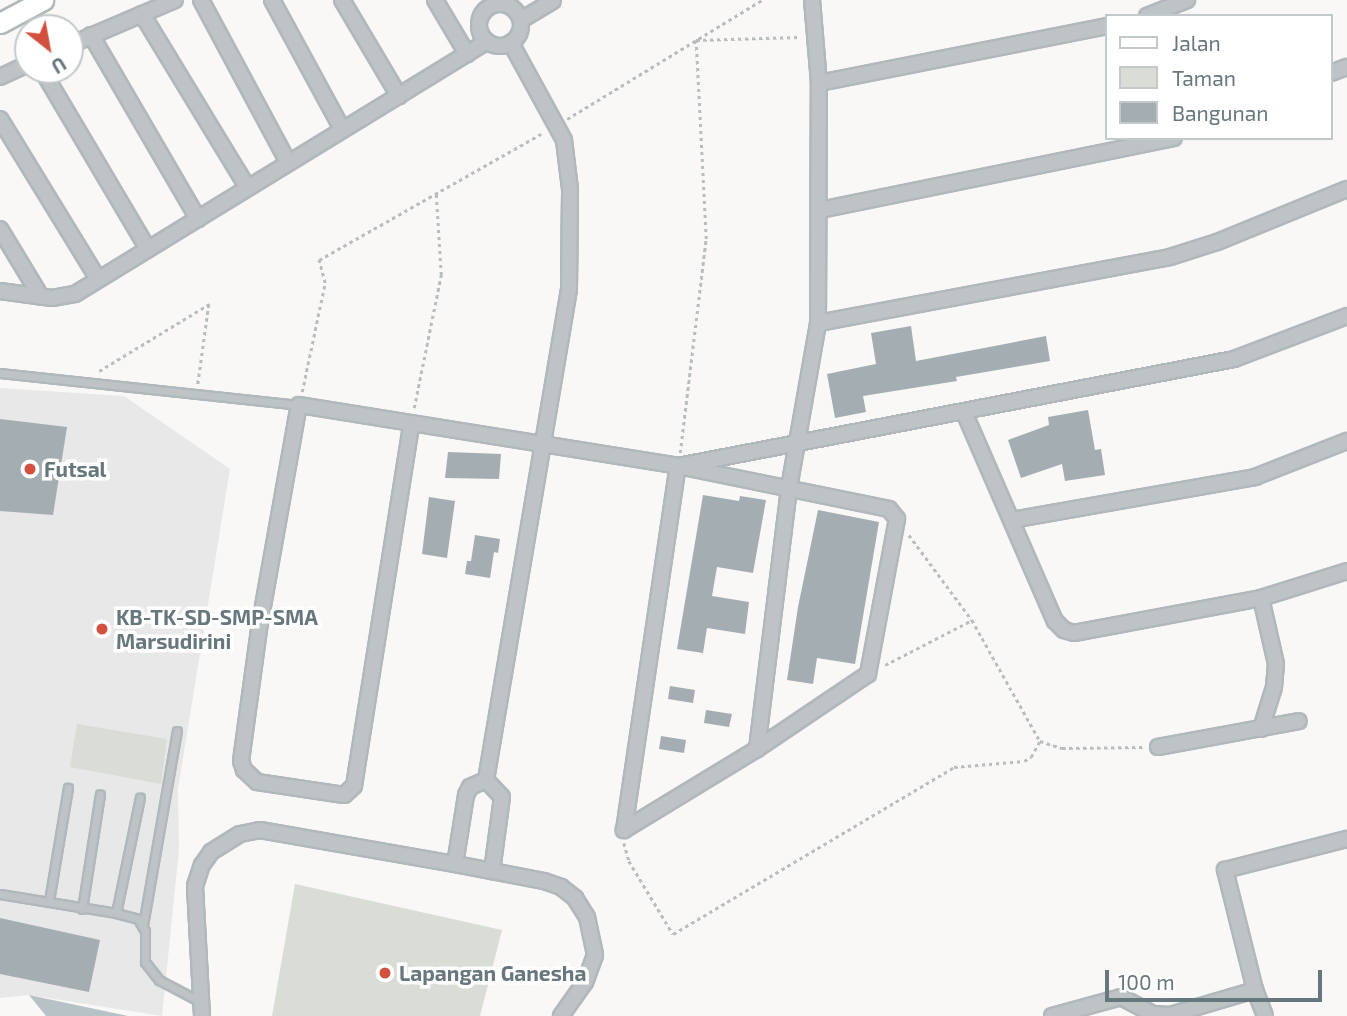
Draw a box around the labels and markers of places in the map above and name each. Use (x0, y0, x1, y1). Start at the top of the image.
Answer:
place label: Futsal (44, 456, 107, 482)
marker: Futsal (22, 461, 38, 477)
place label: KB-TK-SD-SMP-SMA Marsudirini (116, 604, 318, 654)
marker: KB-TK-SD-SMP-SMA Marsudirini (94, 621, 110, 637)
place label: Lapangan Ganesha (399, 960, 586, 986)
marker: Lapangan Ganesha (377, 965, 393, 981)

